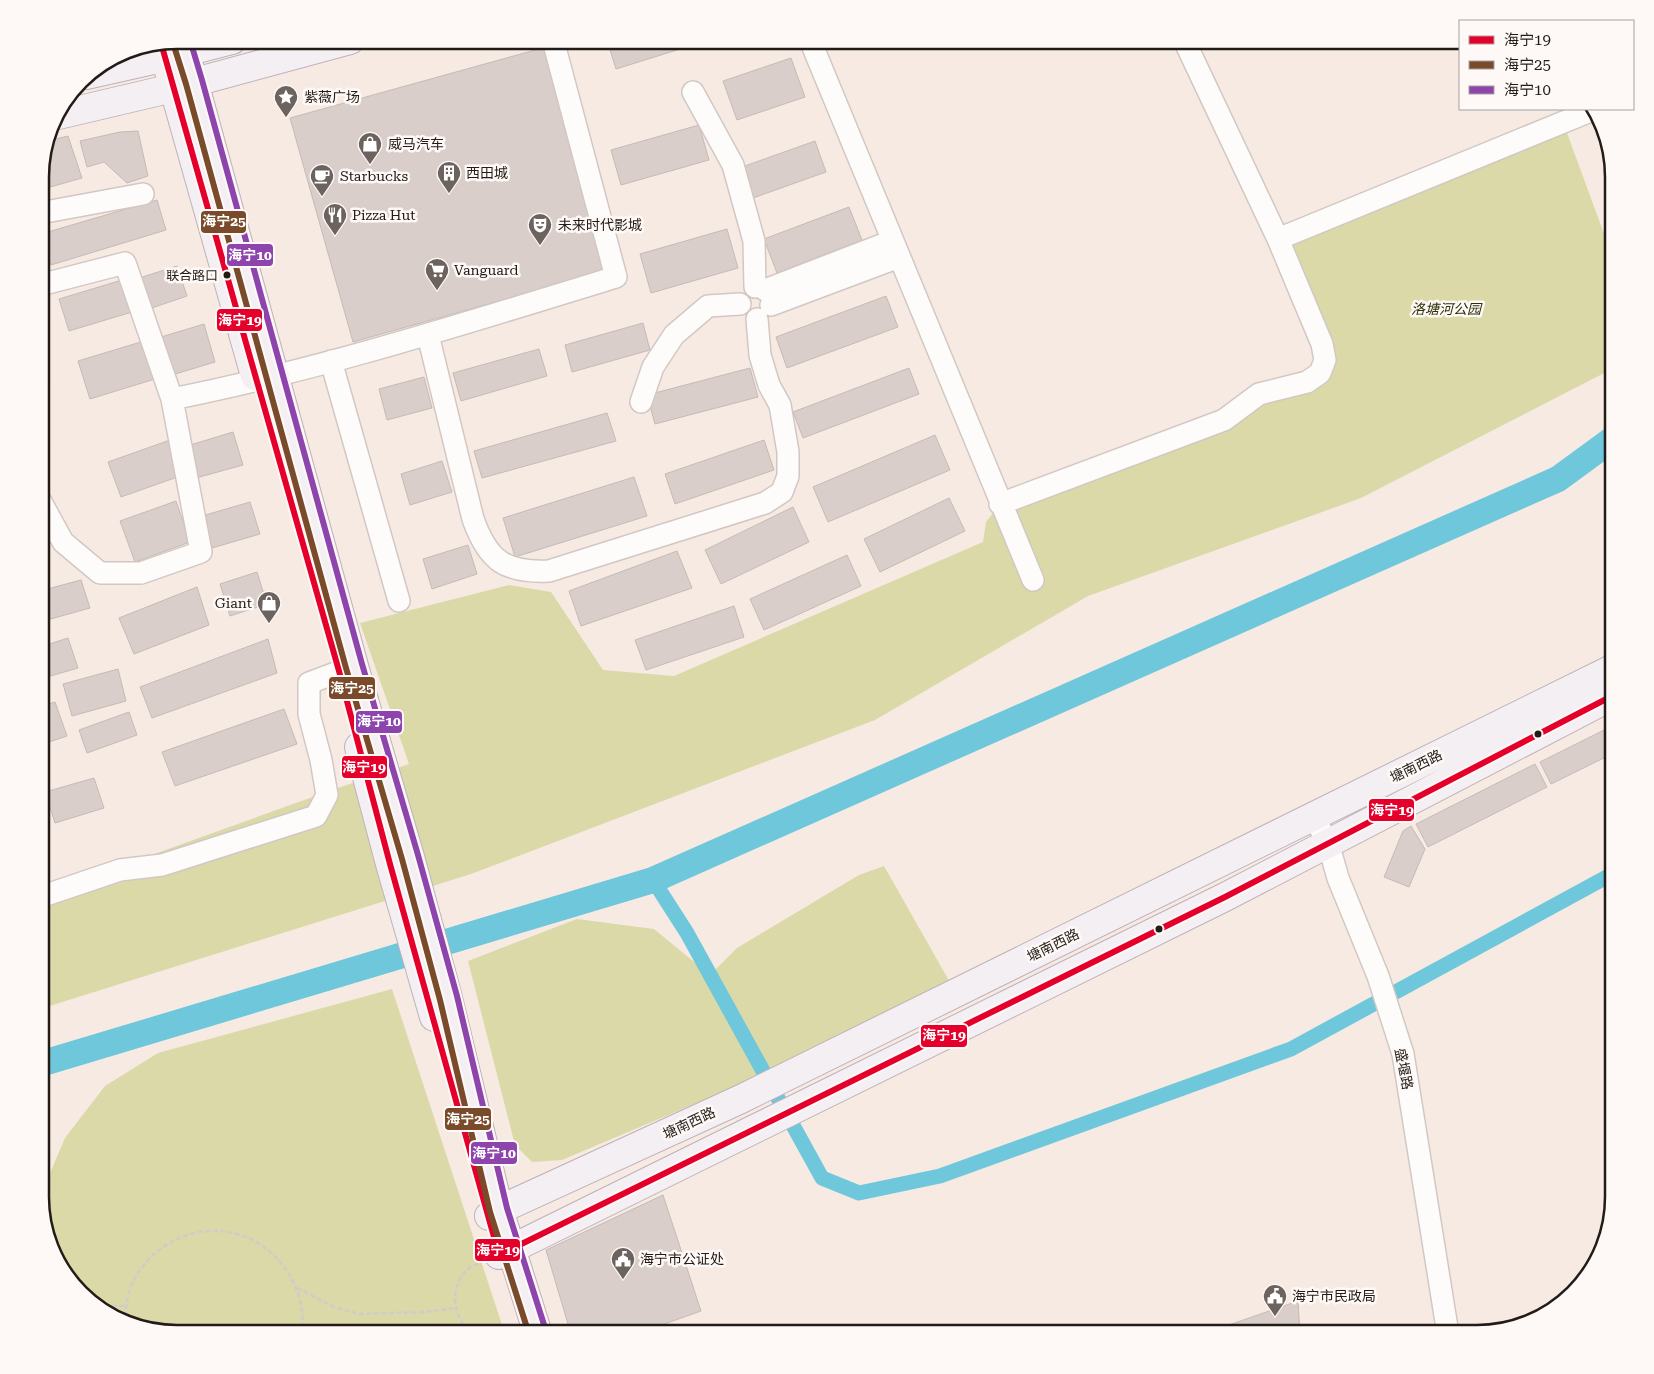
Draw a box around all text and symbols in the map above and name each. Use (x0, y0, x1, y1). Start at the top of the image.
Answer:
legend (1459, 20, 1634, 110)
text: 海宁19 (1504, 31, 1551, 49)
text: 海宁25 (1504, 56, 1551, 74)
text: 海宁10 (1504, 81, 1551, 99)
place icon: 紫薇广场 (273, 84, 299, 118)
place label: 紫薇广场 (304, 89, 360, 105)
shop icon: 威马汽车 (357, 131, 383, 165)
place label: 威马汽车 (388, 136, 444, 152)
building icon: 西田城 (436, 160, 462, 194)
cafe icon: Starbucks (309, 163, 335, 197)
place label: 西田城 (466, 165, 508, 181)
place label: Starbucks (340, 168, 408, 184)
restaurant icon: Pizza Hut (322, 202, 348, 236)
place label: Pizza Hut (352, 207, 415, 223)
line badge: 海宁25 (200, 210, 247, 234)
theatre icon: 未来时代影城 (527, 212, 553, 246)
text: 海宁25 (202, 213, 246, 229)
place label: 未来时代影城 (558, 217, 642, 233)
line badge: 海宁10 (226, 243, 274, 267)
text: 海宁10 (228, 247, 272, 263)
supermarket icon: Vanguard (424, 257, 450, 291)
place label: Vanguard (454, 262, 518, 278)
place label: 联合路口 (166, 268, 218, 283)
marker: 联合路口 (222, 270, 232, 280)
park label: 洛塘河公园 (1411, 301, 1483, 317)
line badge: 海宁19 (216, 308, 263, 332)
text: 海宁19 (218, 312, 262, 328)
shop icon: Giant (256, 590, 282, 624)
place label: Giant (215, 595, 252, 611)
line badge: 海宁25 (328, 676, 376, 700)
text: 海宁25 (330, 680, 374, 696)
line badge: 海宁10 (355, 710, 403, 734)
text: 海宁10 (357, 713, 401, 729)
unlabelled marker (1533, 729, 1543, 739)
street label: 塘南西路 (1387, 747, 1445, 785)
line badge: 海宁19 (341, 755, 388, 779)
text: 海宁19 (342, 759, 386, 775)
line badge: 海宁19 (1368, 798, 1415, 822)
text: 海宁19 (1370, 802, 1414, 818)
unlabelled marker (1154, 924, 1164, 934)
street label: 塘南西路 (1024, 926, 1082, 964)
line badge: 海宁19 (920, 1024, 968, 1048)
text: 海宁19 (922, 1027, 966, 1043)
street label: 盛堰路 (1392, 1047, 1416, 1091)
street label: 塘南西路 (660, 1104, 718, 1142)
line badge: 海宁25 (444, 1107, 492, 1131)
text: 海宁25 (446, 1111, 490, 1127)
line badge: 海宁10 (470, 1141, 518, 1165)
text: 海宁10 (472, 1145, 516, 1161)
line badge: 海宁19 (474, 1238, 521, 1262)
text: 海宁19 (476, 1242, 520, 1258)
public building icon: 海宁市公证处 (610, 1246, 636, 1280)
place label: 海宁市公证处 (640, 1251, 724, 1267)
public building icon: 海宁市民政局 (1262, 1283, 1288, 1317)
place label: 海宁市民政局 (1292, 1288, 1376, 1304)

